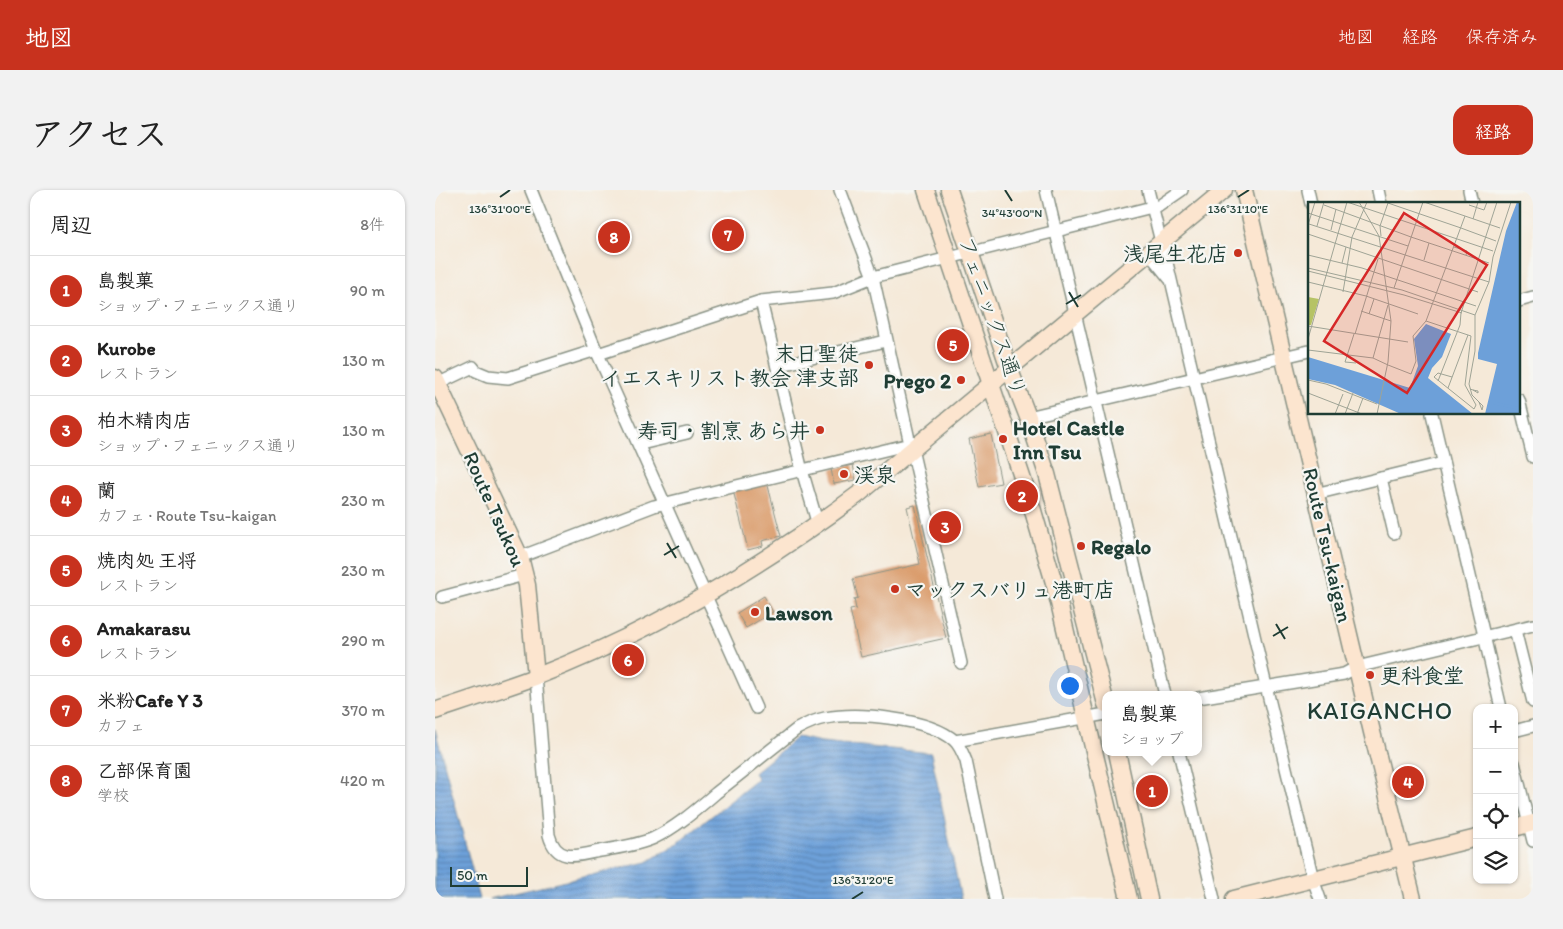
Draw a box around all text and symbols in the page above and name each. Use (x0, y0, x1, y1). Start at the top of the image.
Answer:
text: 地図 (25, 23, 73, 52)
text: 地図 (1338, 26, 1374, 48)
text: 経路 (1402, 26, 1438, 48)
text: 保存済み (1466, 26, 1538, 48)
button: 経路 (1453, 105, 1533, 155)
text: アクセス (30, 113, 168, 155)
text: 136°31'00"E (469, 202, 531, 216)
text: 136°31'10"E (1208, 202, 1269, 216)
inset map (1308, 202, 1521, 415)
text: 34°43'00"N (982, 206, 1042, 220)
text: 周辺 (50, 212, 92, 237)
text: 8件 (360, 215, 385, 234)
pin: 7 (712, 216, 744, 254)
pin: 8 (598, 218, 630, 256)
street label: フェニックス通り (954, 233, 1032, 399)
place label: 浅尾生花店 (1123, 241, 1228, 266)
marker: 浅尾生花店 (1232, 247, 1244, 259)
text: 島製菓 (97, 269, 154, 292)
text: 1 (62, 281, 70, 300)
text: 90 m (350, 281, 385, 300)
text: ショップ · フェニックス通り (97, 296, 299, 315)
pin: 5 (937, 326, 969, 364)
text: Kurobe (97, 337, 156, 360)
place label: 末日聖徒 イエスキリスト教会 津支部 (600, 341, 859, 390)
text: 2 (62, 351, 70, 370)
text: 130 m (342, 351, 385, 370)
marker: 末日聖徒 イエスキリスト教会 津支部 (863, 359, 875, 371)
text: レストラン (97, 364, 178, 383)
place label: Prego 2 (884, 368, 951, 394)
marker: Prego 2 (955, 374, 967, 386)
text: 柏木精肉店 (97, 409, 192, 432)
place label: Hotel Castle Inn Tsu (1013, 415, 1124, 464)
place label: 寿司・割烹 あら井 (637, 418, 810, 443)
text: 3 (62, 421, 70, 440)
text: 130 m (342, 421, 385, 440)
marker: 寿司・割烹 あら井 (814, 424, 826, 436)
marker: Hotel Castle Inn Tsu (997, 433, 1009, 445)
text: ショップ · フェニックス通り (97, 436, 299, 455)
street label: Route Tsukou (458, 448, 532, 571)
place label: 渓泉 (854, 462, 896, 487)
street label: Route Tsu-kaigan (1298, 465, 1358, 625)
marker: 渓泉 (838, 468, 850, 480)
pin: 2 (1006, 477, 1038, 515)
text: 蘭 (97, 479, 116, 502)
text: 4 (61, 491, 71, 510)
text: 230 m (341, 491, 385, 510)
text: カフェ · Route Tsu-kaigan (97, 506, 277, 525)
pin: 3 (929, 508, 961, 546)
place label: Regalo (1091, 534, 1152, 560)
marker: Regalo (1075, 540, 1087, 552)
text: 焼肉処 王将 (97, 549, 196, 572)
text: 5 (62, 561, 70, 580)
text: 230 m (341, 561, 385, 580)
text: レストラン (97, 576, 178, 595)
place label: マックスバリュ港町店 (905, 577, 1115, 602)
marker: マックスバリュ港町店 (889, 583, 901, 595)
place label: Lawson (765, 600, 833, 625)
marker: Lawson (749, 606, 761, 618)
text: Amakarasu (97, 617, 190, 640)
text: 6 (62, 631, 70, 650)
text: 290 m (341, 631, 385, 650)
pin: 6 (612, 641, 644, 679)
text: レストラン (97, 644, 178, 663)
place label: 更科食堂 (1380, 663, 1464, 688)
marker: 更科食堂 (1364, 669, 1376, 681)
your location (1057, 673, 1083, 699)
text: 米粉Cafe Y 3 (97, 689, 203, 712)
popup (1102, 691, 1202, 756)
district label: KAIGANCHO (1307, 696, 1453, 725)
text: 7 (62, 701, 70, 720)
text: 370 m (341, 701, 385, 720)
text: 島製菓 (1120, 702, 1177, 725)
map controls (1473, 704, 1518, 884)
button: + (1473, 704, 1518, 749)
text: カフェ (97, 716, 145, 735)
text: ショップ (1120, 729, 1184, 748)
button: − (1473, 749, 1518, 794)
text: 乙部保育園 (97, 759, 192, 782)
pin: 4 (1392, 763, 1424, 801)
text: 8 (62, 771, 70, 790)
text: 420 m (340, 771, 385, 790)
pin: 1 (1136, 772, 1168, 810)
text: 学校 (97, 786, 129, 805)
button: locate (1473, 794, 1518, 839)
button: layers (1473, 839, 1518, 884)
scale bar (450, 864, 527, 887)
text: 50 m (457, 867, 488, 884)
text: 136°31'20"E (832, 873, 894, 887)

